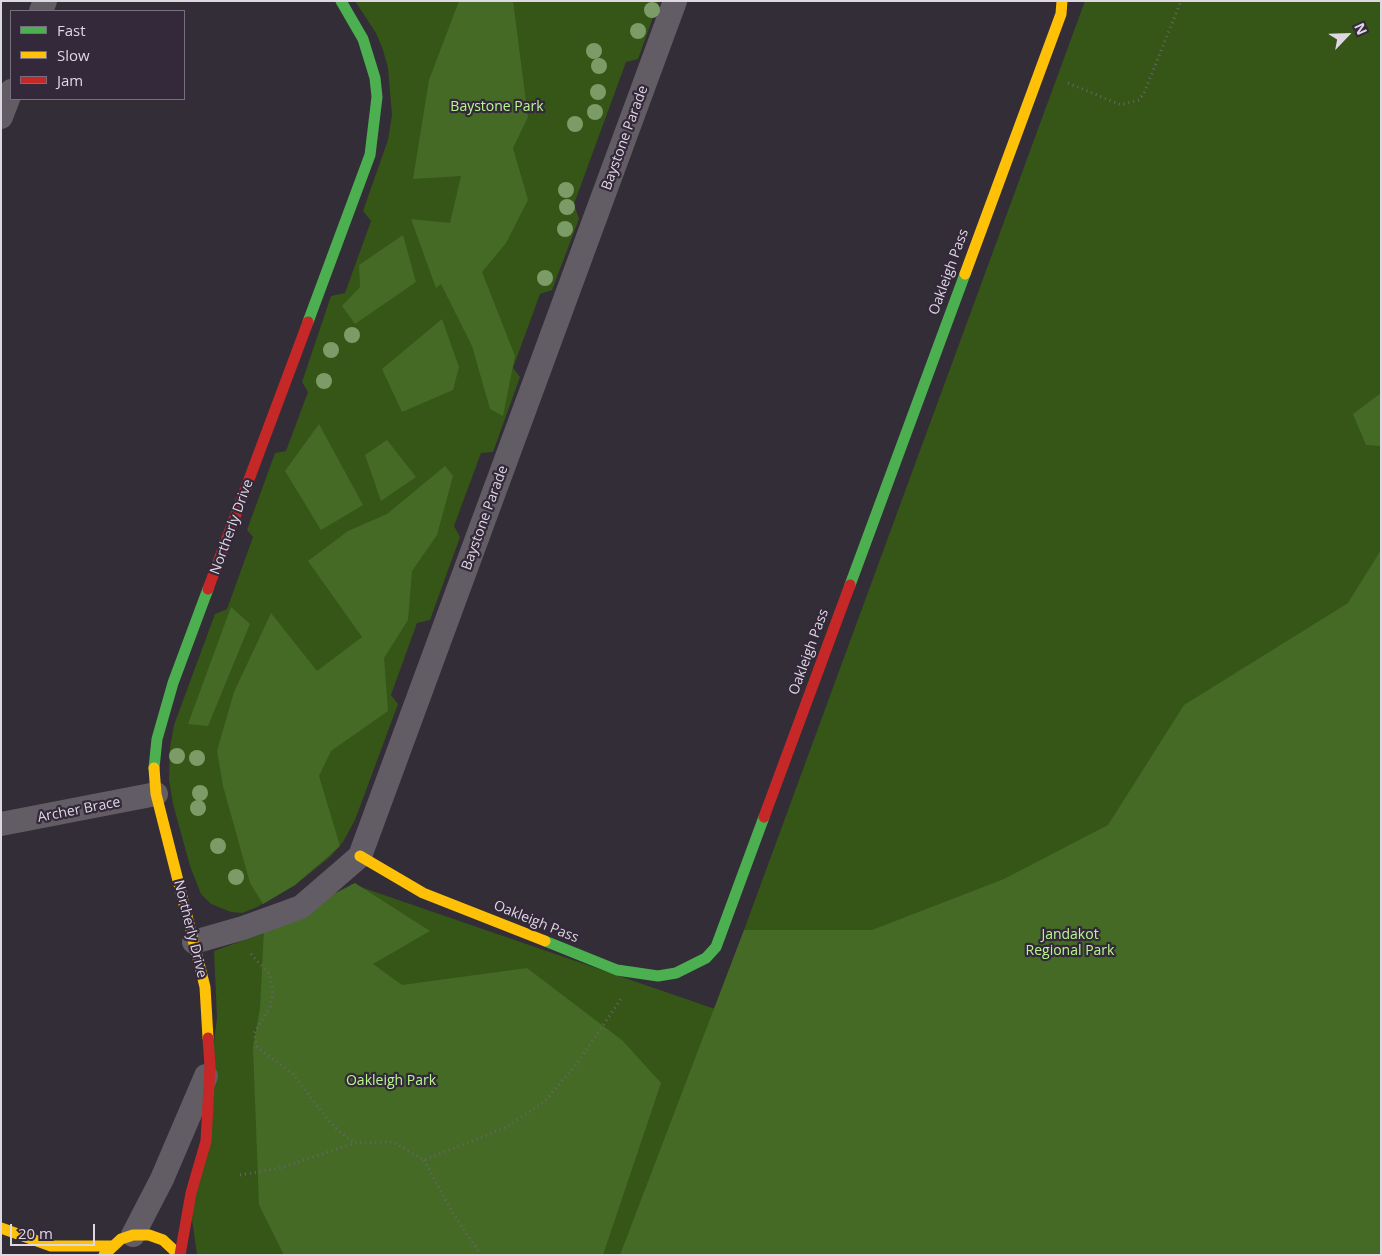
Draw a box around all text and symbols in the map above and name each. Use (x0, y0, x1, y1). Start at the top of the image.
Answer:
legend (10, 10, 185, 100)
north arrow (1322, 10, 1372, 60)
text: Fast (57, 20, 86, 40)
text: N (1350, 20, 1372, 38)
text: Slow (57, 45, 90, 65)
text: Jam (57, 70, 83, 90)
street label: Baystone Parade (598, 83, 652, 193)
park label: Baystone Park (450, 99, 544, 115)
street label: Oakleigh Pass (926, 227, 972, 317)
street label: Baystone Parade (458, 463, 512, 573)
street label: Northerly Drive (207, 477, 257, 577)
street label: Oakleigh Pass (786, 607, 832, 697)
street label: Archer Brace (36, 794, 122, 826)
street label: Northerly Drive (170, 878, 210, 980)
street label: Oakleigh Pass (491, 897, 581, 947)
park label: Jandakot Regional Park (1026, 927, 1114, 960)
park label: Oakleigh Park (346, 1073, 436, 1089)
scale bar (12, 1214, 98, 1246)
text: 20 m (18, 1223, 53, 1243)

